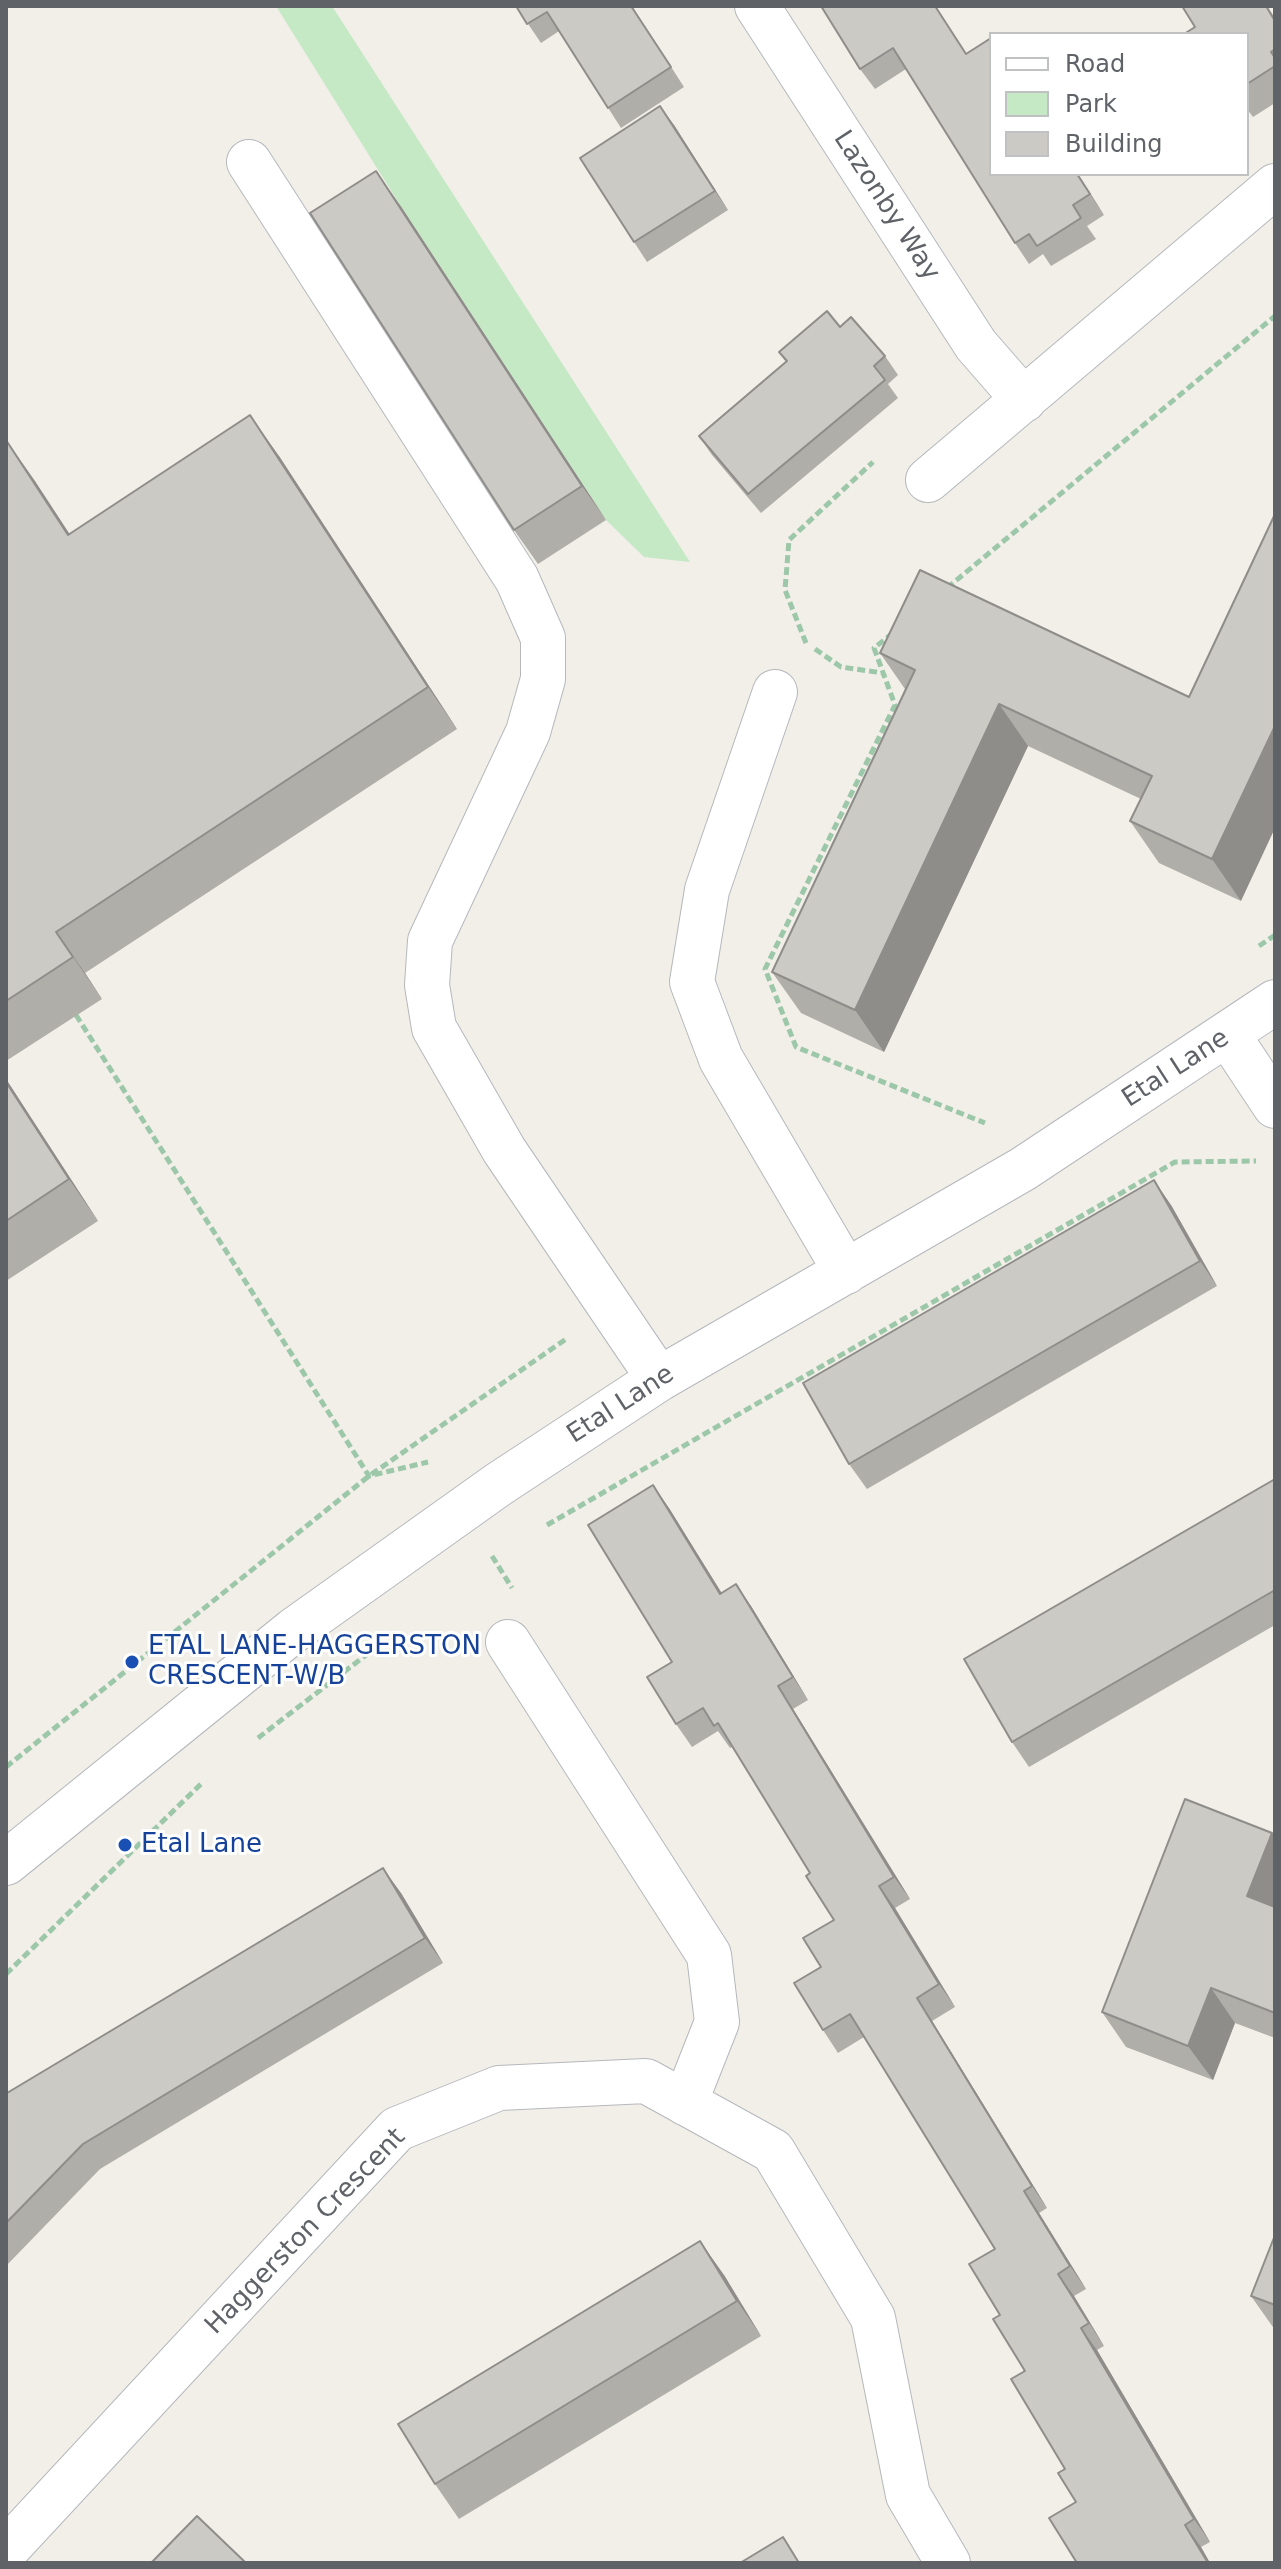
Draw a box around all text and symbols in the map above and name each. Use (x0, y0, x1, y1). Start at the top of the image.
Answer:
legend (989, 32, 1249, 176)
text: Road (1065, 50, 1125, 78)
text: Park (1065, 90, 1117, 118)
street label: Lazonby Way (826, 125, 946, 287)
text: Building (1065, 130, 1162, 158)
street label: Etal Lane (1117, 1023, 1235, 1115)
street label: Etal Lane (562, 1359, 680, 1451)
place label: ETAL LANE-HAGGERSTON CRESCENT-W/B (148, 1631, 481, 1692)
marker: ETAL LANE-HAGGERSTON CRESCENT-W/B (123, 1653, 141, 1671)
place label: Etal Lane (141, 1829, 262, 1861)
marker: Etal Lane (116, 1836, 134, 1854)
street label: Haggerston Crescent (199, 2122, 413, 2342)

